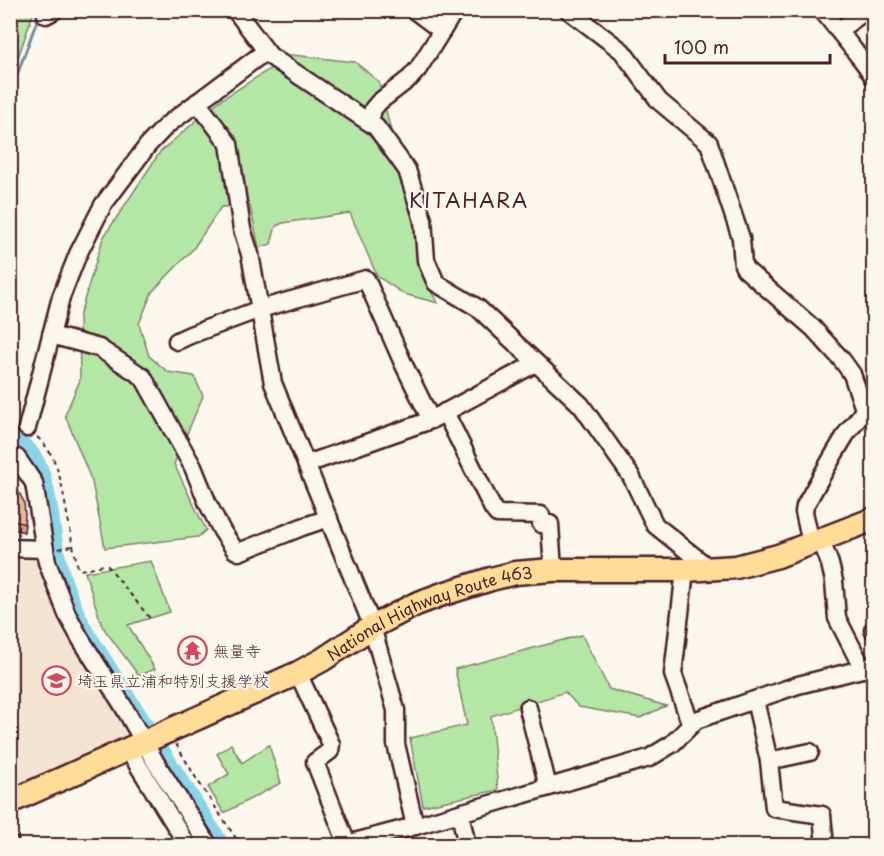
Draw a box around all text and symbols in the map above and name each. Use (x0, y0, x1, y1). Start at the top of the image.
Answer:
scale bar (665, 27, 830, 65)
text: 100 m (674, 33, 729, 60)
district label: KITAHARA (409, 185, 529, 215)
street label: National Highway Route 463 (322, 560, 533, 666)
temple icon: 無量寺 (176, 634, 208, 666)
place label: 無量寺 (213, 638, 261, 662)
school or university icon: 埼玉県立浦和特別支援学校 (40, 664, 72, 696)
place label: 埼玉県立浦和特別支援学校 (77, 668, 269, 692)

